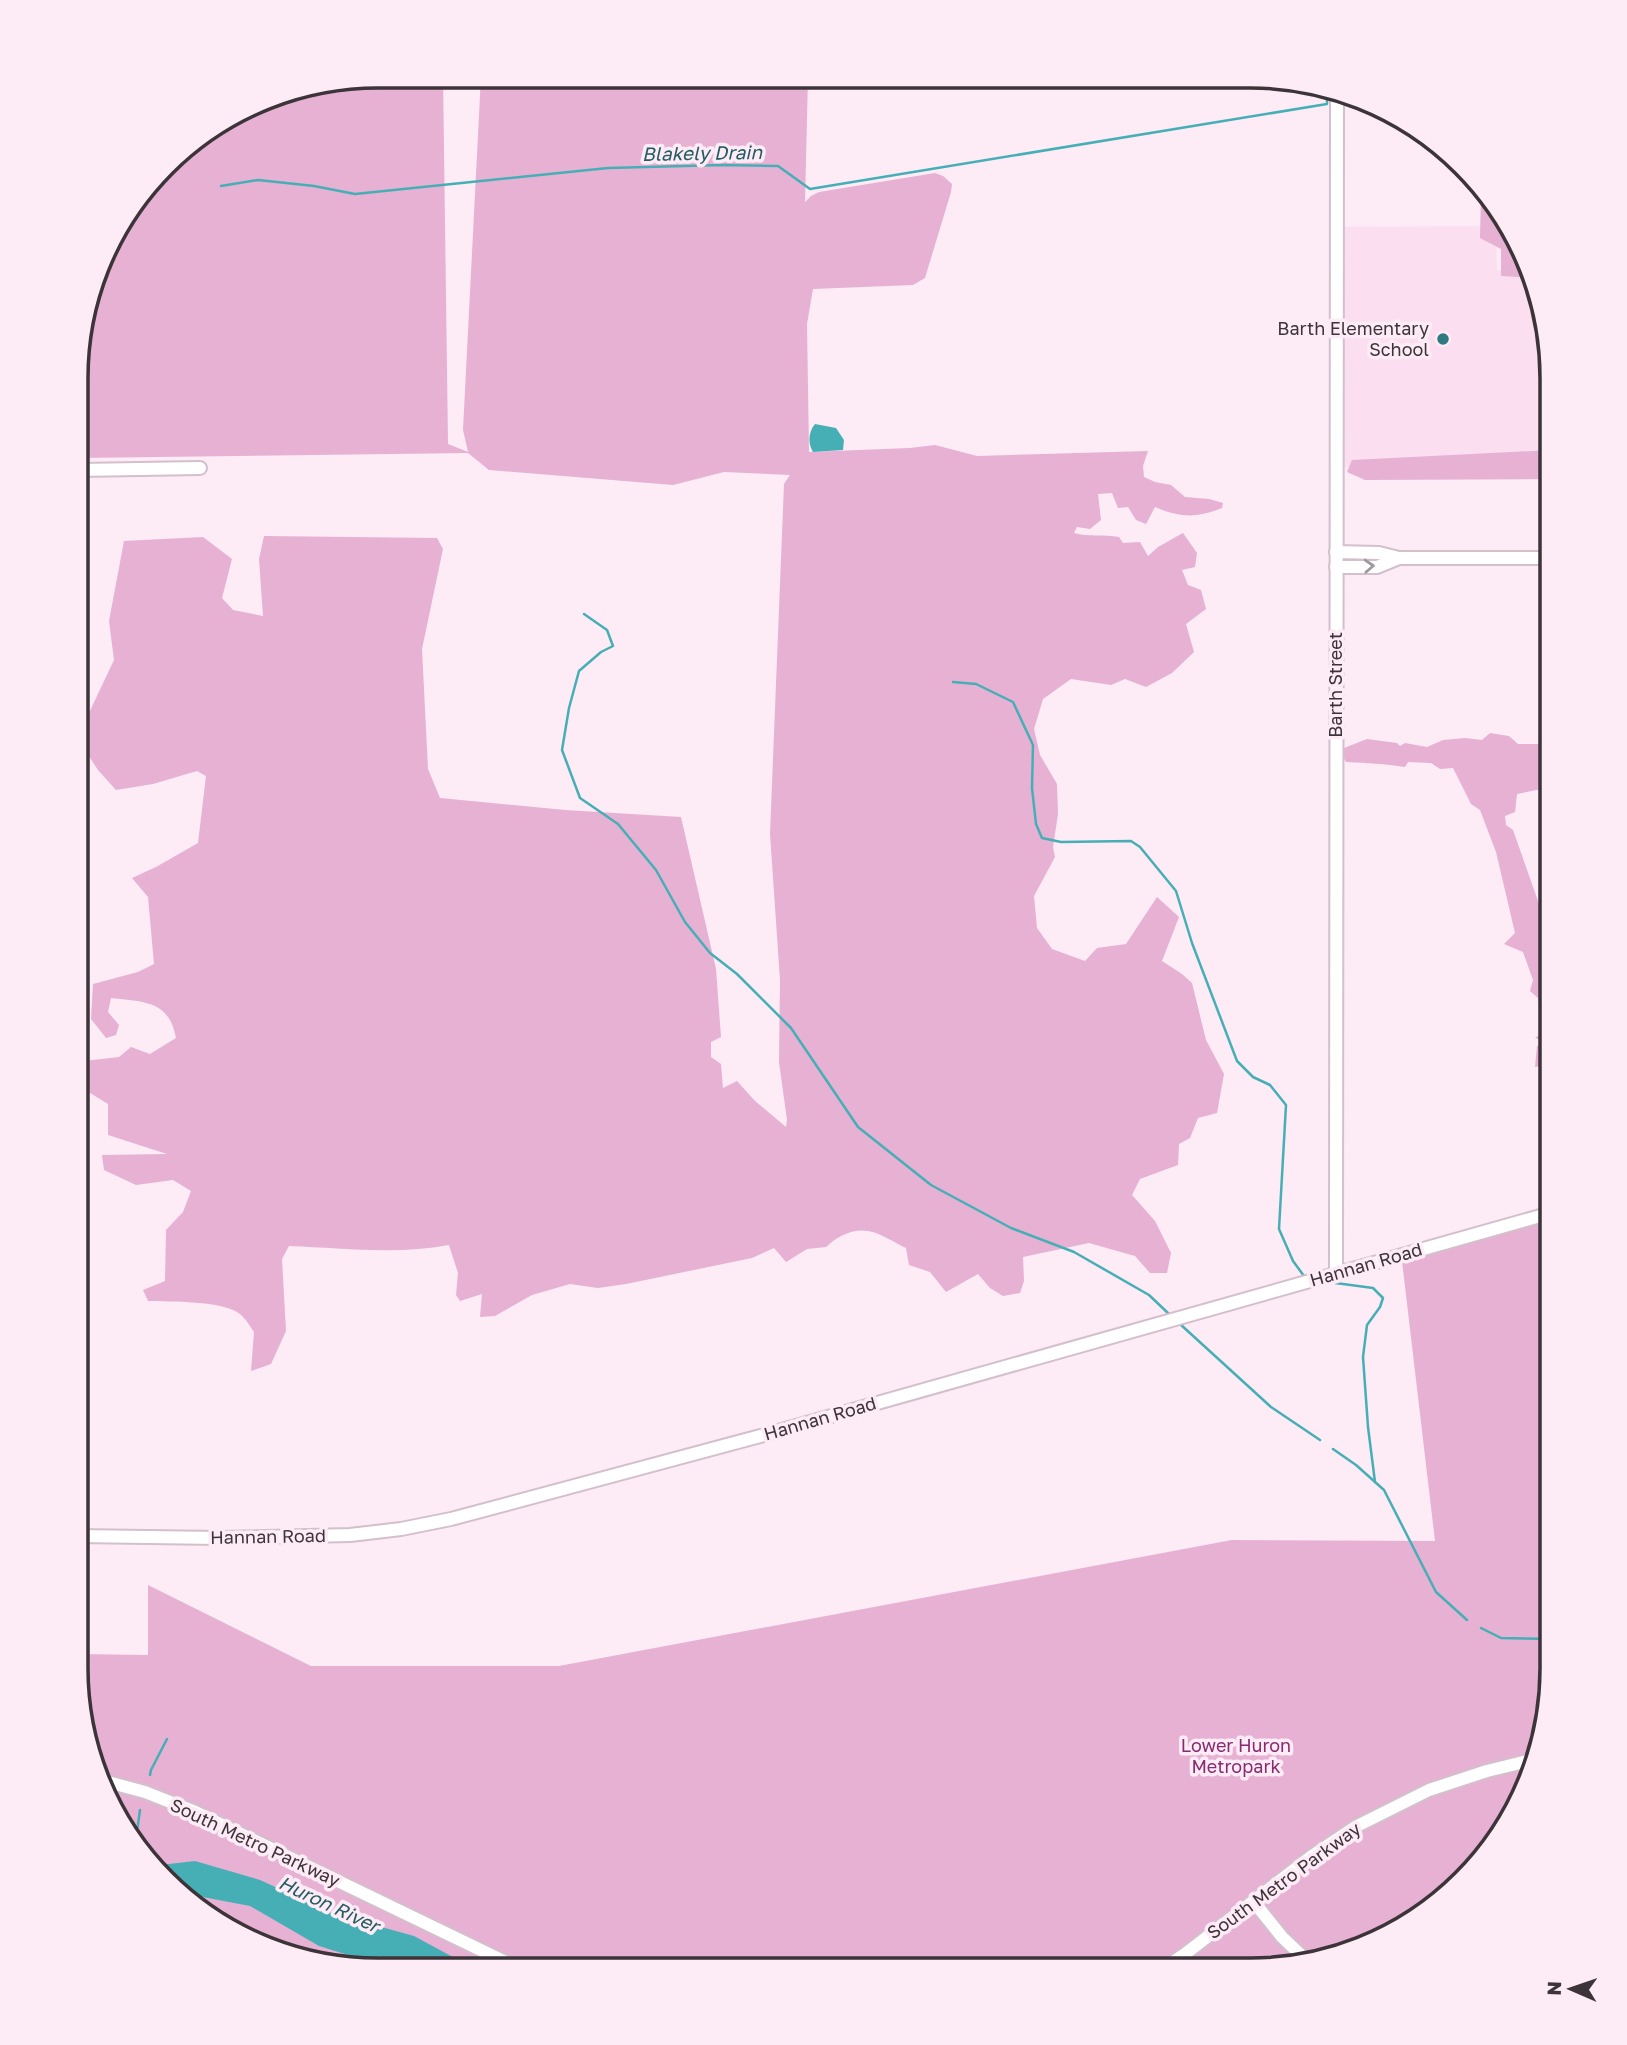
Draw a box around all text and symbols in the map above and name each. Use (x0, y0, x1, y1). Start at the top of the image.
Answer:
water label: Blakely Drain (642, 140, 764, 165)
place label: Barth Elementary School (1277, 317, 1429, 360)
marker: Barth Elementary School (1435, 331, 1451, 347)
one-way arrow (1363, 559, 1374, 574)
street label: Barth Street (1324, 632, 1346, 738)
street label: Hannan Road (1307, 1237, 1424, 1291)
street label: Hannan Road (761, 1391, 878, 1445)
street label: Hannan Road (210, 1524, 326, 1548)
park label: Lower Huron Metropark (1181, 1734, 1291, 1777)
street label: South Metro Parkway (167, 1793, 344, 1891)
street label: South Metro Parkway (1202, 1817, 1365, 1943)
water label: Huron River (276, 1870, 385, 1938)
north arrow (1536, 1954, 1606, 2024)
text: N (1542, 1981, 1565, 1996)

